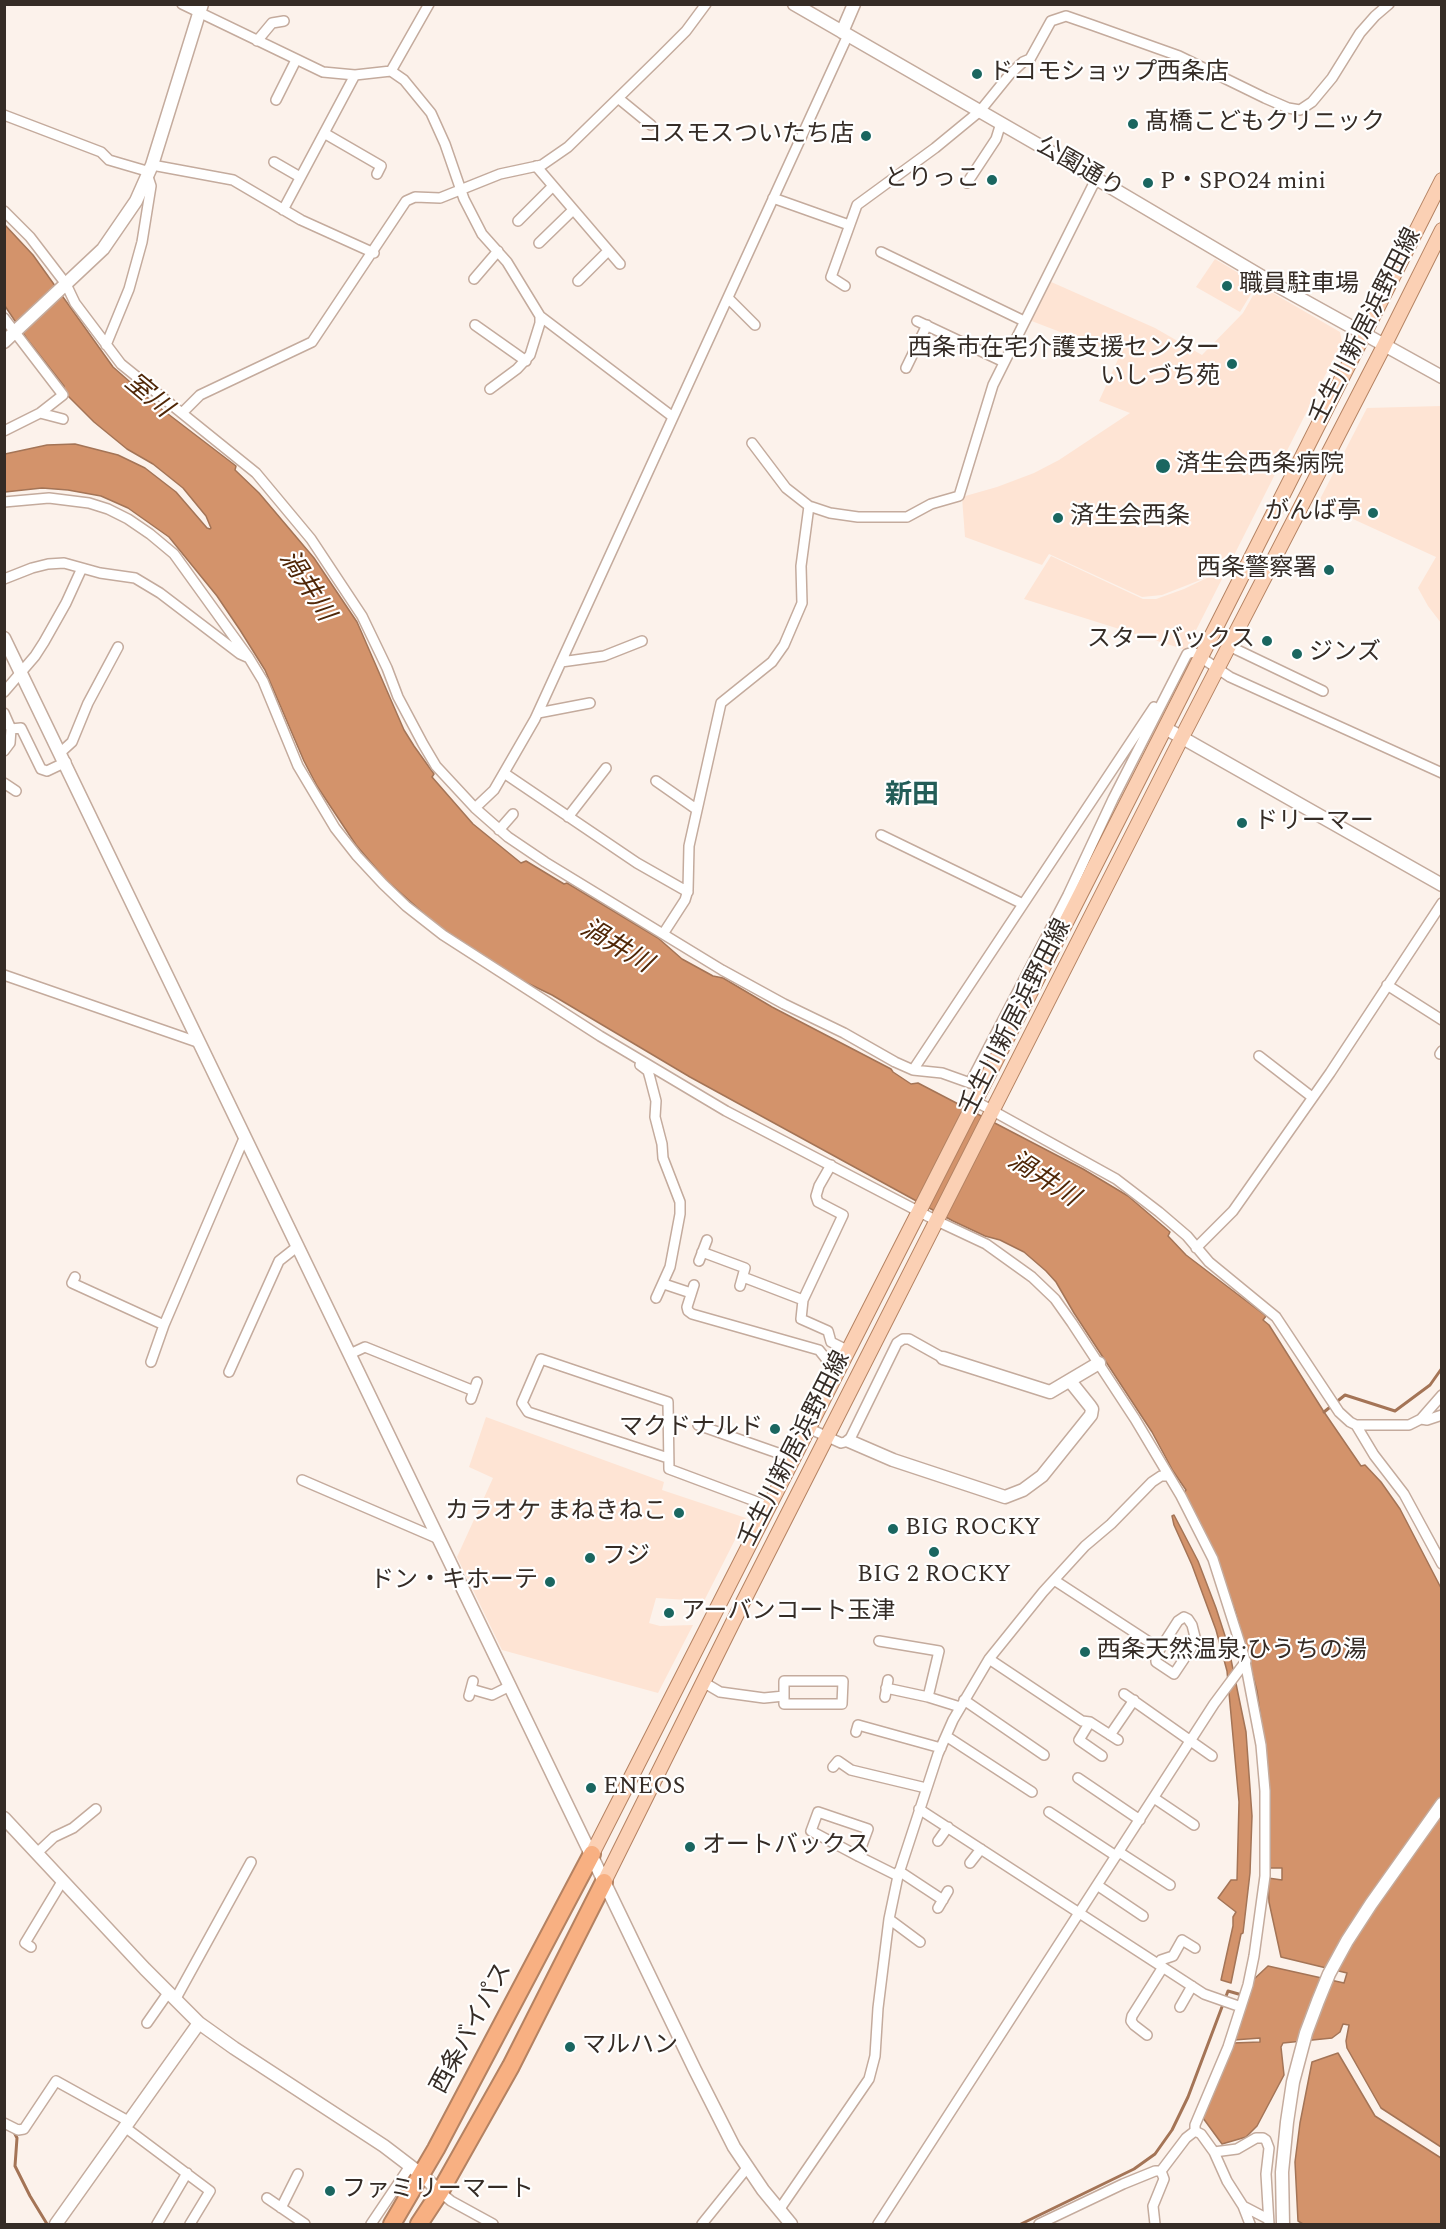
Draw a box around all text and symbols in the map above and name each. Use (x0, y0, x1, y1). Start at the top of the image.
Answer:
place label: ドコモショップ西条店 (989, 60, 1229, 88)
marker: ドコモショップ西条店 (970, 67, 984, 81)
place label: 髙橋こどもクリニック (1145, 110, 1385, 138)
marker: 髙橋こどもクリニック (1126, 117, 1140, 131)
place label: コスモスついたち店 (638, 122, 854, 150)
marker: コスモスついたち店 (859, 129, 873, 143)
street label: 公園通り (1030, 133, 1128, 205)
place label: とりっこ (884, 166, 980, 194)
place label: P・SPO24 mini (1160, 169, 1326, 197)
marker: とりっこ (985, 173, 999, 187)
marker: P・SPO24 mini (1141, 176, 1155, 190)
street label: 壬生川新居浜野田線 (1305, 224, 1429, 430)
place label: 職員駐車場 (1239, 272, 1359, 300)
marker: 職員駐車場 (1220, 279, 1234, 293)
place label: 西条市在宅介護支援センター いしづち苑 (908, 336, 1220, 392)
marker: 西条市在宅介護支援センター いしづち苑 (1225, 357, 1239, 371)
water label: 室川 (117, 368, 177, 426)
place label: 済生会西条病院 (1176, 452, 1344, 480)
marker: 済生会西条病院 (1154, 457, 1172, 475)
place label: がんば亭 (1265, 499, 1361, 527)
place label: 済生会西条 (1070, 504, 1190, 532)
marker: がんば亭 (1366, 506, 1380, 520)
marker: 済生会西条 (1051, 511, 1065, 525)
water label: 渦井川 (271, 546, 339, 628)
place label: 西条警察署 (1197, 556, 1317, 584)
marker: 西条警察署 (1322, 563, 1336, 577)
place label: スターバックス (1087, 627, 1255, 655)
marker: スターバックス (1260, 634, 1274, 648)
place label: ジンズ (1309, 640, 1381, 668)
marker: ジンズ (1290, 647, 1304, 661)
district label: 新田 (885, 782, 939, 814)
place label: ドリーマー (1254, 809, 1374, 837)
marker: ドリーマー (1235, 816, 1249, 830)
water label: 渦井川 (574, 915, 656, 981)
street label: 壬生川新居浜野田線 (955, 915, 1079, 1121)
water label: 渦井川 (1001, 1147, 1083, 1215)
street label: 壬生川新居浜野田線 (734, 1347, 858, 1553)
place label: マクドナルド (619, 1415, 763, 1443)
marker: マクドナルド (768, 1422, 782, 1436)
place label: カラオケ まねきねこ (445, 1499, 667, 1527)
marker: カラオケ まねきねこ (672, 1506, 686, 1520)
place label: BIG ROCKY (905, 1515, 1041, 1543)
marker: BIG ROCKY (886, 1522, 900, 1536)
place label: フジ (602, 1544, 650, 1572)
marker: BIG 2 ROCKY (927, 1545, 941, 1559)
marker: フジ (583, 1551, 597, 1565)
place label: BIG 2 ROCKY (857, 1562, 1011, 1590)
place label: ドン・キホーテ (370, 1568, 538, 1596)
marker: ドン・キホーテ (543, 1575, 557, 1589)
place label: アーバンコート玉津 (681, 1599, 896, 1627)
marker: アーバンコート玉津 (662, 1606, 676, 1620)
place label: 西条天然温泉;ひうちの湯 (1097, 1638, 1367, 1666)
marker: 西条天然温泉;ひうちの湯 (1078, 1645, 1092, 1659)
place label: ENEOS (603, 1774, 685, 1802)
marker: ENEOS (584, 1781, 598, 1795)
place label: オートバックス (702, 1833, 870, 1861)
marker: オートバックス (683, 1840, 697, 1854)
street label: 西条バイパス (426, 1959, 520, 2099)
place label: マルハン (582, 2033, 678, 2061)
marker: マルハン (563, 2040, 577, 2054)
place label: ファミリーマート (342, 2177, 534, 2205)
marker: ファミリーマート (323, 2184, 337, 2198)

